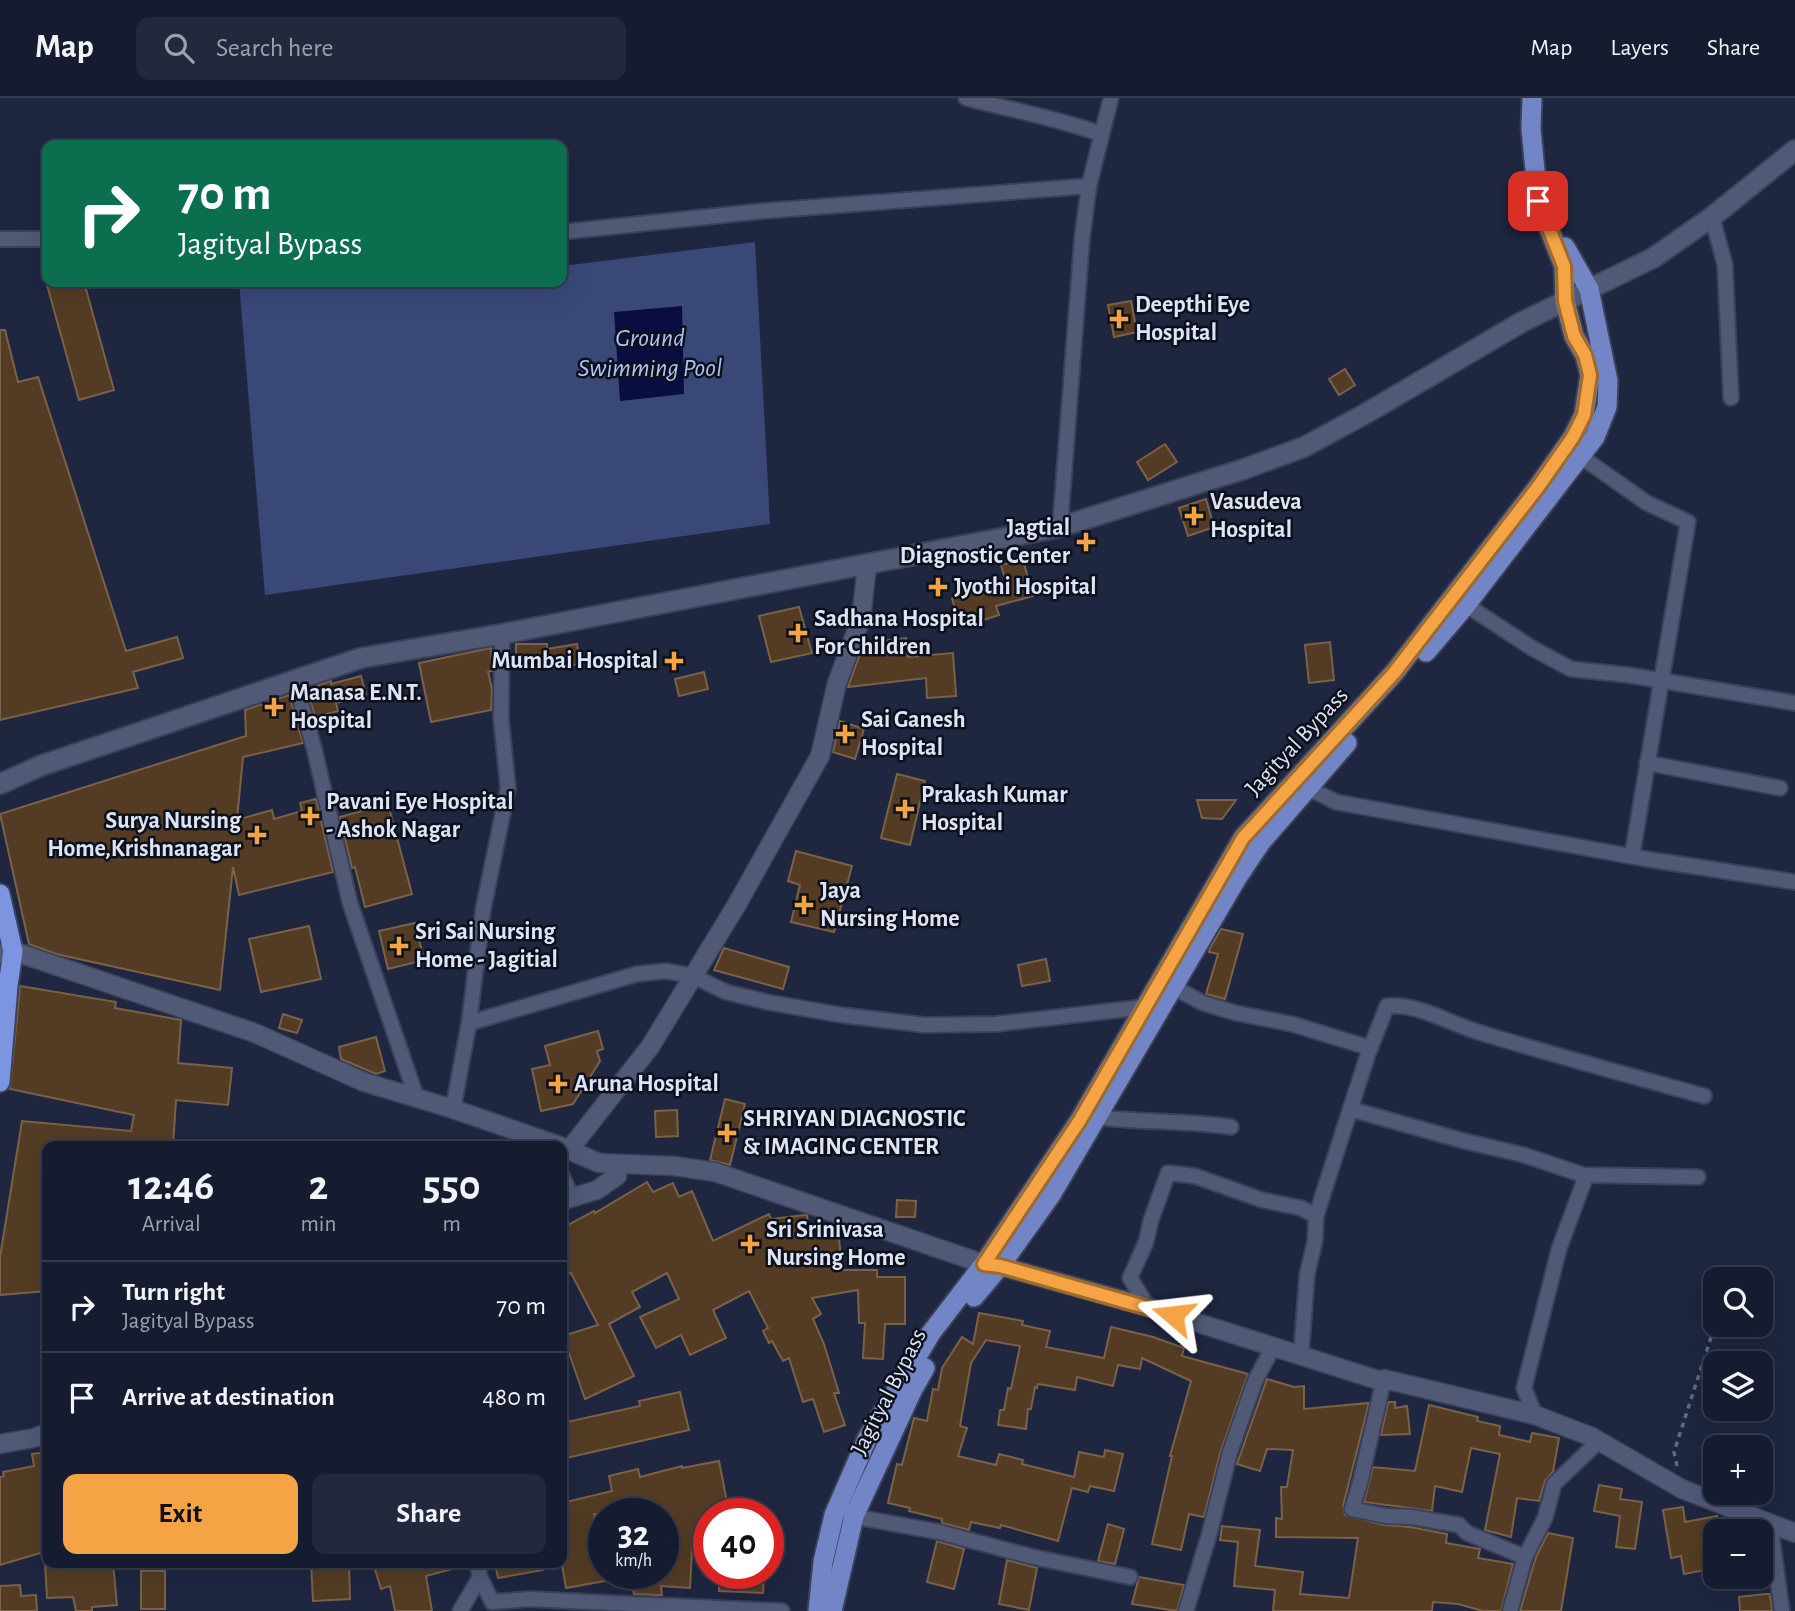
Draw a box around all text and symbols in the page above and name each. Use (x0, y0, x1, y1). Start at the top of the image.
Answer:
search box (136, 17, 626, 80)
icon: search (160, 29, 198, 67)
text: Map (35, 31, 94, 64)
text: Search here (216, 35, 334, 61)
text: Map (1530, 36, 1572, 60)
text: Layers (1610, 36, 1669, 60)
text: Share (1707, 36, 1760, 60)
icon: right (63, 168, 154, 259)
text: 70 m (178, 170, 272, 219)
pin (1508, 171, 1568, 231)
icon: arrive (1519, 182, 1557, 220)
text: Jagityal Bypass (178, 228, 362, 260)
place label: Deepthi Eye Hospital (1135, 293, 1250, 345)
marker: Deepthi Eye Hospital (1109, 309, 1129, 329)
water label: Ground Swimming Pool (578, 325, 722, 381)
place label: Vasudeva Hospital (1210, 490, 1302, 542)
marker: Vasudeva Hospital (1184, 506, 1204, 526)
place label: Jagtial Diagnostic Center (900, 516, 1071, 568)
marker: Jagtial Diagnostic Center (1076, 532, 1096, 552)
place label: Jyothi Hospital (954, 575, 1096, 599)
marker: Jyothi Hospital (928, 577, 948, 597)
place label: Sadhana Hospital For Children (814, 607, 984, 659)
marker: Sadhana Hospital For Children (788, 623, 808, 643)
place label: Mumbai Hospital (492, 649, 658, 673)
marker: Mumbai Hospital (664, 651, 684, 671)
place label: Manasa E.N.T. Hospital (290, 681, 422, 733)
street label: Jagityal Bypass (1241, 683, 1353, 801)
marker: Manasa E.N.T. Hospital (264, 697, 284, 717)
place label: Sai Ganesh Hospital (861, 708, 966, 760)
marker: Sai Ganesh Hospital (835, 724, 855, 744)
place label: Prakash Kumar Hospital (921, 783, 1068, 835)
place label: Pavani Eye Hospital - Ashok Nagar (326, 790, 514, 842)
marker: Prakash Kumar Hospital (895, 799, 915, 819)
marker: Pavani Eye Hospital - Ashok Nagar (300, 806, 320, 826)
place label: Surya Nursing Home,Krishnanagar (47, 809, 242, 861)
marker: Surya Nursing Home,Krishnanagar (247, 825, 267, 845)
place label: Jaya Nursing Home (820, 879, 960, 931)
marker: Jaya Nursing Home (794, 895, 814, 915)
place label: Sri Sai Nursing Home - Jagitial (415, 920, 558, 972)
marker: Sri Sai Nursing Home - Jagitial (389, 936, 409, 956)
place label: Aruna Hospital (574, 1072, 719, 1096)
marker: Aruna Hospital (548, 1074, 568, 1094)
place label: SHRIYAN DIAGNOSTIC & IMAGING CENTER (743, 1107, 966, 1159)
marker: SHRIYAN DIAGNOSTIC & IMAGING CENTER (717, 1123, 737, 1143)
text: 12:46 (128, 1165, 214, 1207)
text: 2 (308, 1165, 328, 1207)
text: 550 (423, 1165, 481, 1207)
text: Arrival (142, 1213, 201, 1236)
text: min (300, 1213, 336, 1236)
text: m (442, 1213, 461, 1236)
place label: Sri Srinivasa Nursing Home (766, 1218, 906, 1270)
marker: Sri Srinivasa Nursing Home (740, 1234, 760, 1254)
map controls (1703, 1267, 1773, 1589)
button: search (1703, 1267, 1773, 1337)
position arrow (1136, 1278, 1210, 1352)
text: Turn right (122, 1279, 225, 1305)
icon: right (63, 1288, 101, 1326)
text: 70 m (496, 1293, 546, 1319)
text: Jagityal Bypass (122, 1310, 254, 1333)
street label: Jagityal Bypass (847, 1325, 931, 1459)
button: layers (1703, 1351, 1773, 1421)
icon: arrive (63, 1379, 101, 1417)
text: Arrive at destination (122, 1384, 335, 1410)
text: 480 m (482, 1384, 546, 1410)
button: + (1703, 1435, 1773, 1505)
button: Exit (63, 1474, 298, 1554)
button: Share (312, 1474, 546, 1554)
speed limit sign: 40 (693, 1498, 784, 1589)
text: 32 (618, 1517, 649, 1552)
button: − (1703, 1519, 1773, 1589)
text: km/h (615, 1552, 652, 1570)

